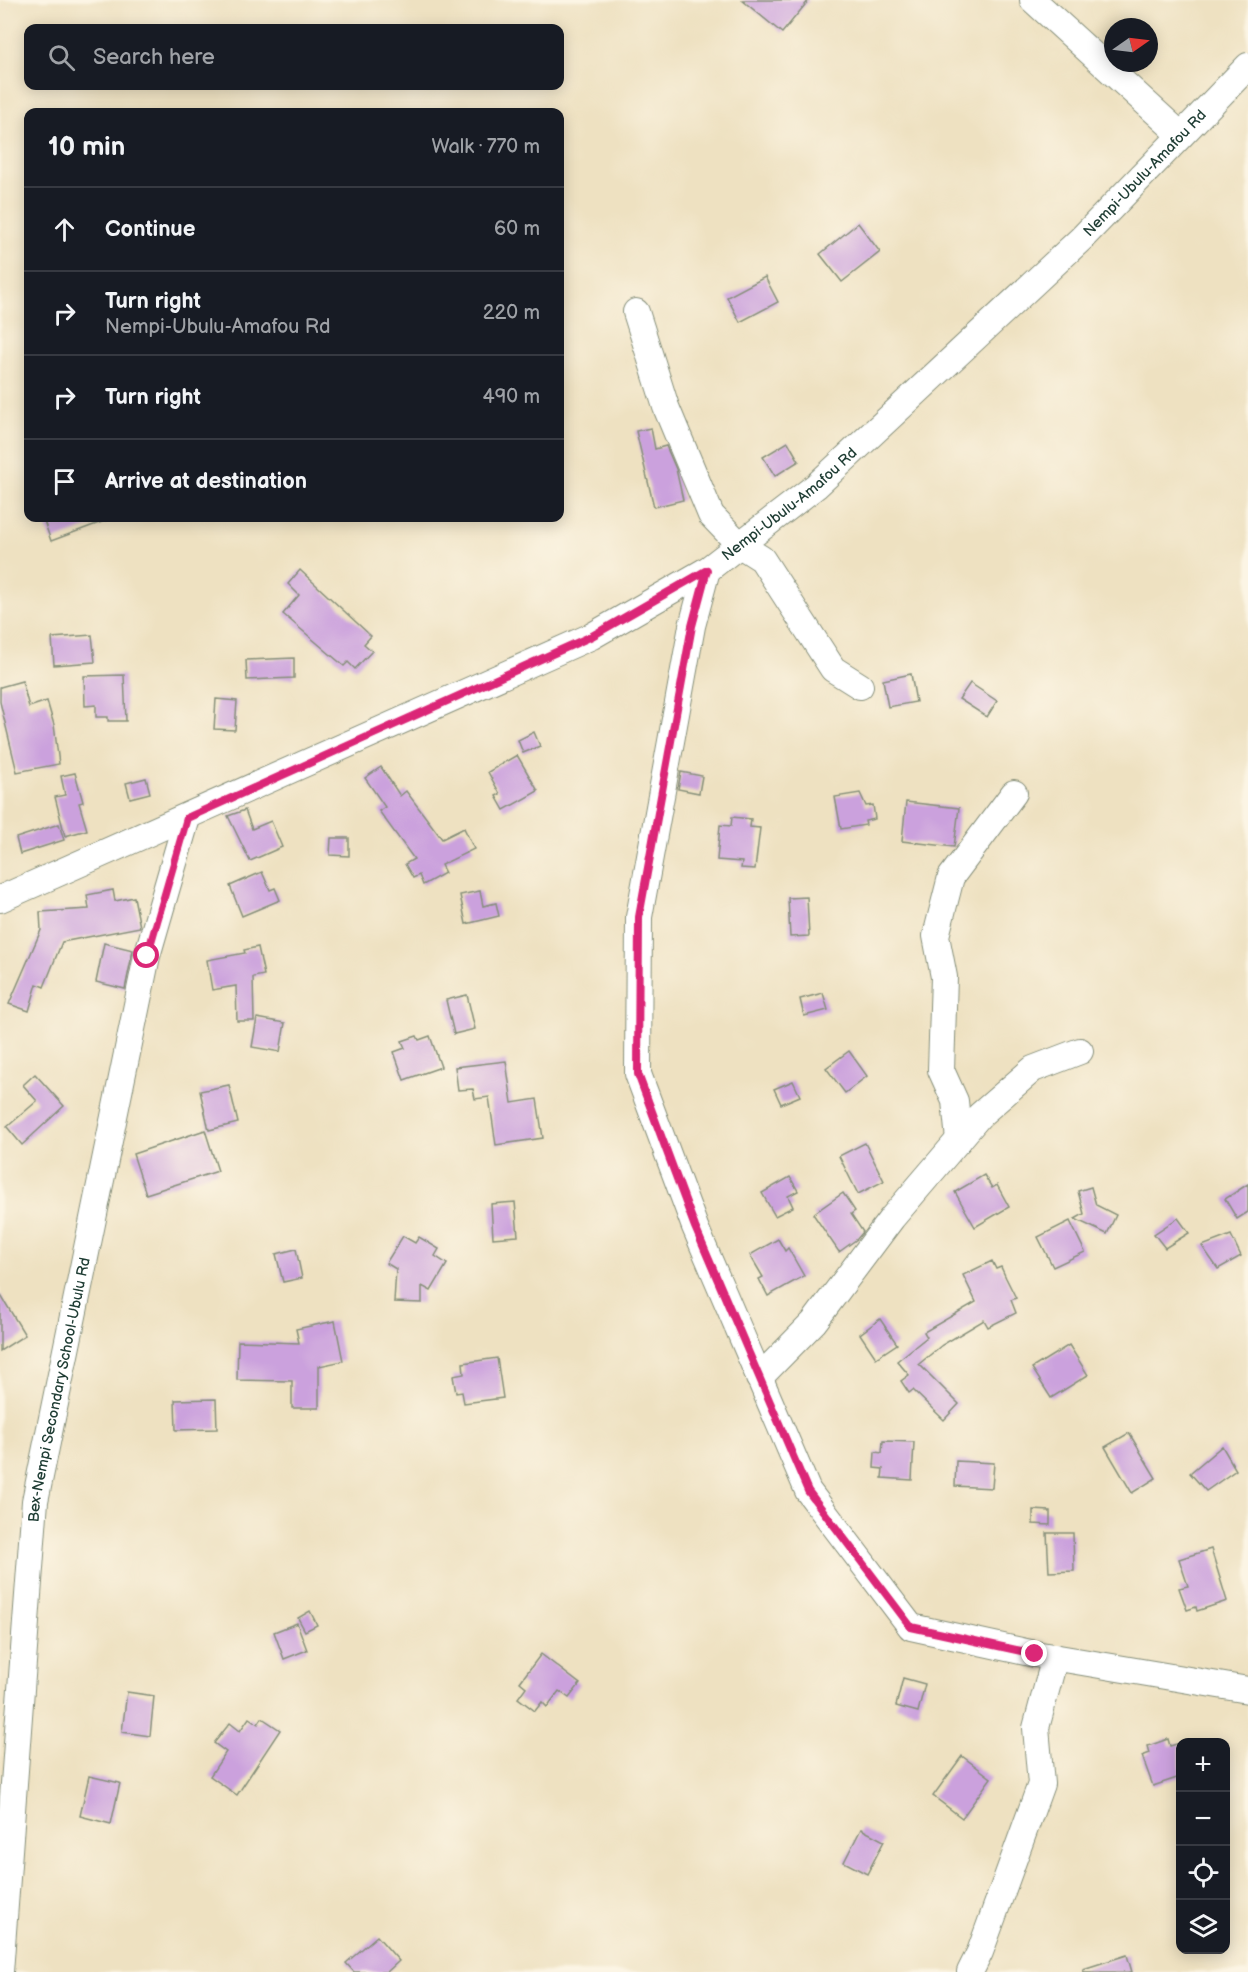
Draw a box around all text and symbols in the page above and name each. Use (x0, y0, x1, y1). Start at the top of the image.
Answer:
north arrow (1104, 18, 1158, 72)
search box (24, 24, 564, 90)
icon: search (45, 41, 78, 74)
text: Search here (93, 44, 215, 71)
street label: Nempi-Ubulu-Amafou Rd (1079, 106, 1210, 240)
text: 10 min (48, 132, 125, 163)
text: Walk · 770 m (431, 135, 540, 159)
icon: ahead (48, 213, 81, 246)
text: Continue (105, 216, 195, 243)
text: 60 m (494, 217, 540, 241)
text: Turn right (105, 288, 201, 315)
icon: right (48, 297, 81, 330)
text: 220 m (483, 301, 540, 325)
text: Nempi-Ubulu-Amafou Rd (105, 315, 330, 339)
icon: right (48, 381, 81, 414)
text: Turn right (105, 384, 201, 411)
text: 490 m (483, 385, 540, 409)
street label: Nempi-Ubulu-Amafou Rd (718, 443, 861, 565)
icon: arrive (48, 465, 81, 498)
text: Arrive at destination (105, 468, 307, 495)
route start (133, 942, 159, 968)
street label: Bex-Nempi Secondary School-Ubulu Rd (24, 1256, 94, 1523)
route end (1021, 1640, 1047, 1666)
map controls (1176, 1738, 1230, 1954)
button: + (1176, 1738, 1230, 1792)
button: − (1176, 1792, 1230, 1846)
button: locate (1176, 1846, 1230, 1900)
button: layers (1176, 1900, 1230, 1954)

